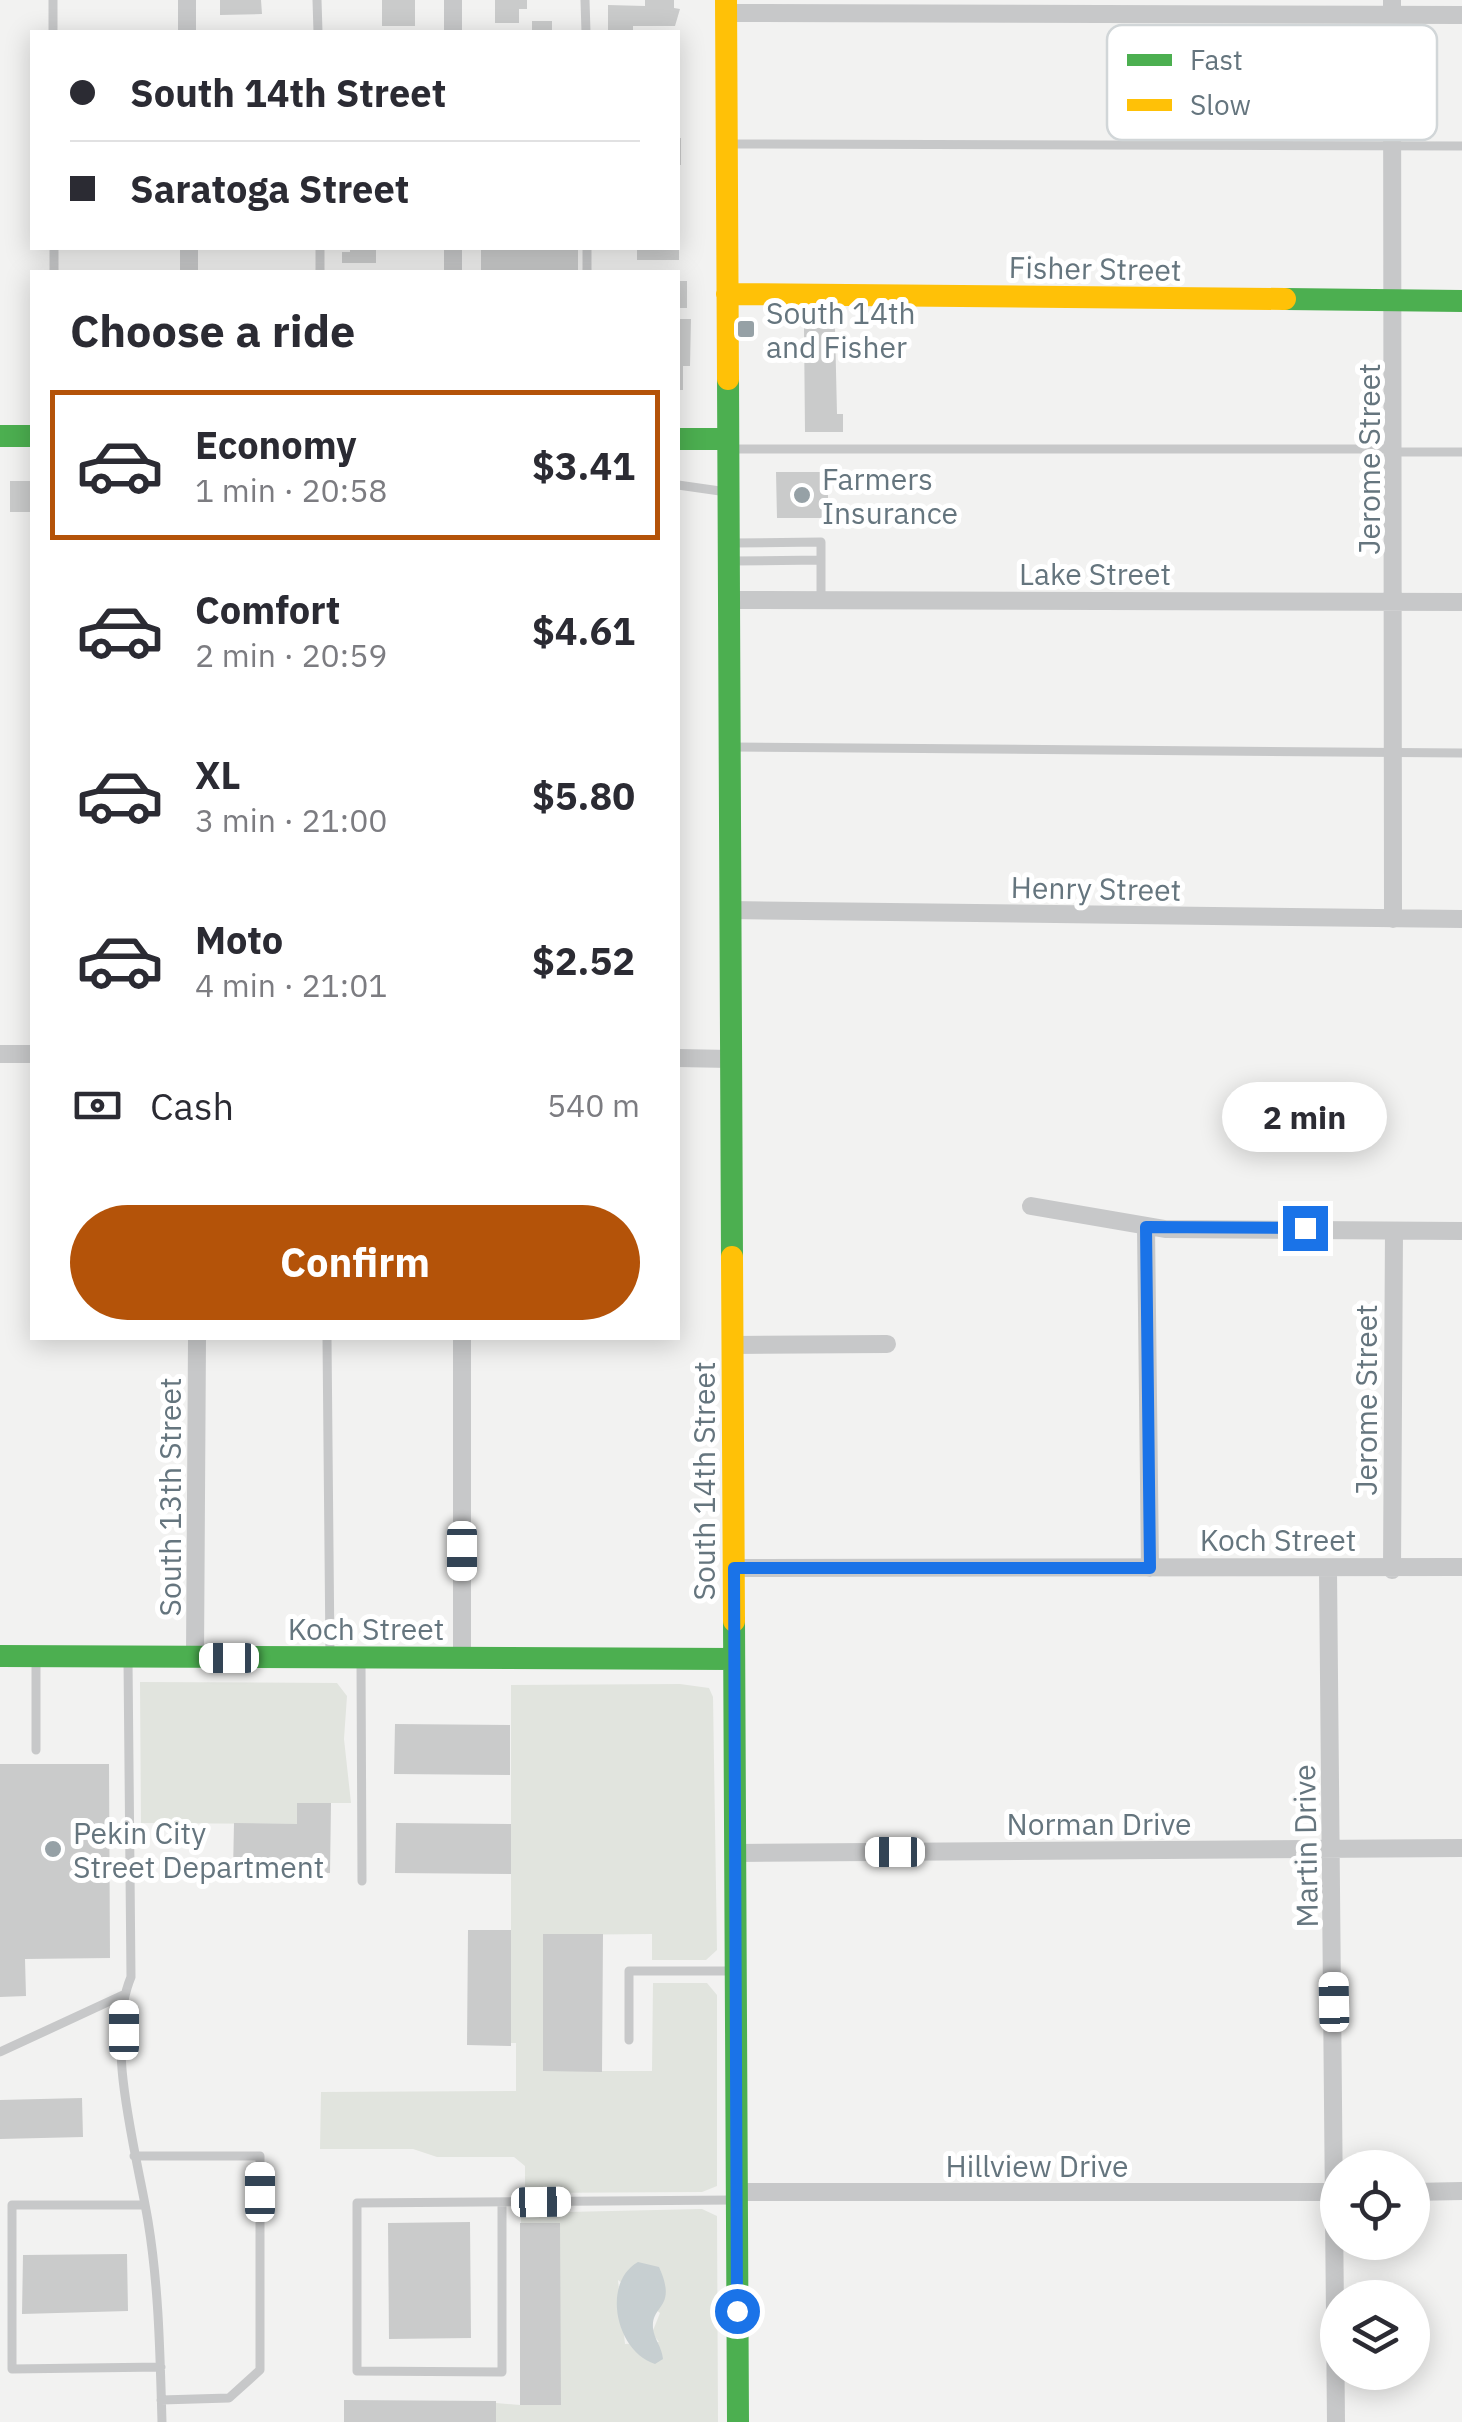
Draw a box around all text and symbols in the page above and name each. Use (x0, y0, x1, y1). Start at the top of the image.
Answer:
legend (1107, 25, 1437, 140)
text: Fast (1190, 41, 1243, 78)
text: South 14th Street (130, 68, 446, 117)
text: Slow (1190, 86, 1251, 123)
text: Saratoga Street (130, 164, 409, 213)
street label: Fisher Street (1008, 247, 1182, 289)
place label: South 14th and Fisher (766, 293, 916, 366)
text: Choose a ride (70, 301, 355, 359)
marker: South 14th and Fisher (735, 318, 757, 340)
street label: Jerome Street (1349, 363, 1388, 555)
icon: car (75, 420, 165, 510)
text: Economy (195, 420, 357, 469)
text: $3.41 (532, 441, 635, 490)
place label: Farmers Insurance (822, 459, 958, 532)
text: 1 min · 20:58 (195, 469, 388, 511)
marker: Farmers Insurance (791, 484, 813, 506)
street label: Lake Street (1019, 554, 1171, 593)
icon: car (75, 585, 165, 675)
text: Comfort (195, 585, 340, 634)
text: $4.61 (532, 606, 635, 655)
text: 2 min · 20:59 (195, 634, 388, 676)
icon: car (75, 750, 165, 840)
text: XL (195, 750, 241, 799)
text: $5.80 (532, 771, 635, 820)
text: 3 min · 21:00 (195, 799, 388, 841)
street label: Henry Street (1010, 867, 1182, 909)
icon: car (75, 915, 165, 1005)
text: Moto (195, 915, 283, 964)
text: $2.52 (532, 936, 635, 985)
text: 4 min · 21:01 (195, 964, 388, 1006)
icon: cash (70, 1078, 125, 1133)
text: Cash (150, 1081, 234, 1130)
callout: 2 min (1222, 1083, 1388, 1153)
text: 540 m (547, 1084, 640, 1126)
text: 2 min (1263, 1096, 1346, 1138)
button: Confirm (70, 1205, 640, 1320)
route end (1283, 1206, 1328, 1251)
street label: Jerome Street (1346, 1304, 1385, 1496)
street label: South 14th Street (684, 1362, 723, 1600)
street label: South 13th Street (150, 1378, 189, 1616)
street label: Koch Street (1200, 1520, 1356, 1559)
car (447, 1521, 477, 1581)
street label: Koch Street (288, 1609, 444, 1648)
car (199, 1643, 259, 1673)
street label: Martin Drive (1284, 1764, 1326, 1928)
street label: Norman Drive (1007, 1804, 1191, 1843)
place label: Pekin City Street Department (73, 1813, 324, 1886)
car (865, 1837, 925, 1867)
marker: Pekin City Street Department (42, 1838, 64, 1860)
car (1318, 1972, 1350, 2032)
car (109, 2000, 139, 2060)
street label: Hillview Drive (946, 2146, 1128, 2185)
map controls (1320, 2150, 1430, 2390)
button: locate (1320, 2150, 1430, 2260)
car (245, 2162, 275, 2222)
car (511, 2186, 571, 2218)
button: layers (1320, 2280, 1430, 2390)
route start (715, 2289, 760, 2334)

